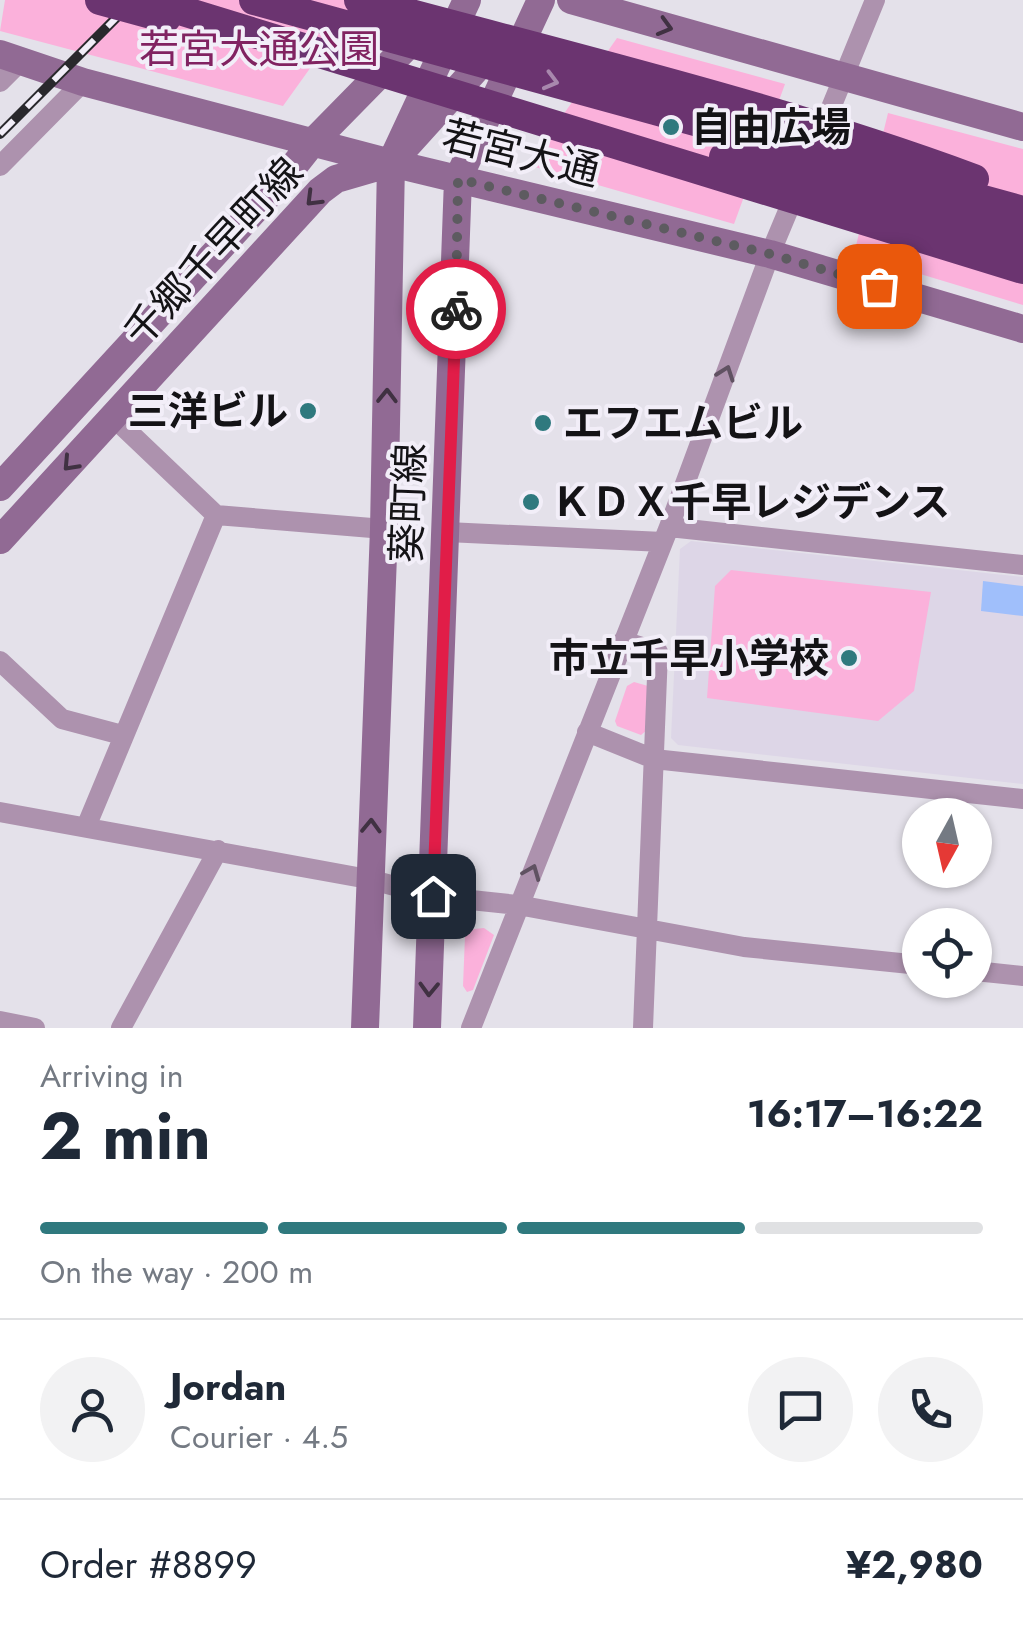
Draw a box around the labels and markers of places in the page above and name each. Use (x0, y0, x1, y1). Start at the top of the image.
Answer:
place label: 自由広場 (691, 98, 851, 156)
marker: 自由広場 (660, 116, 682, 138)
pin (837, 244, 922, 329)
place label: 三洋ビル (128, 382, 288, 440)
place label: エフエムビル (563, 394, 803, 452)
marker: 三洋ビル (297, 400, 319, 422)
marker: エフエムビル (532, 412, 554, 434)
place label: ＫＤＸ千早レジデンス (551, 473, 950, 531)
marker: ＫＤＸ千早レジデンス (520, 491, 542, 513)
place label: 市立千早小学校 (549, 629, 829, 687)
marker: 市立千早小学校 (838, 647, 860, 669)
pin (391, 854, 476, 939)

